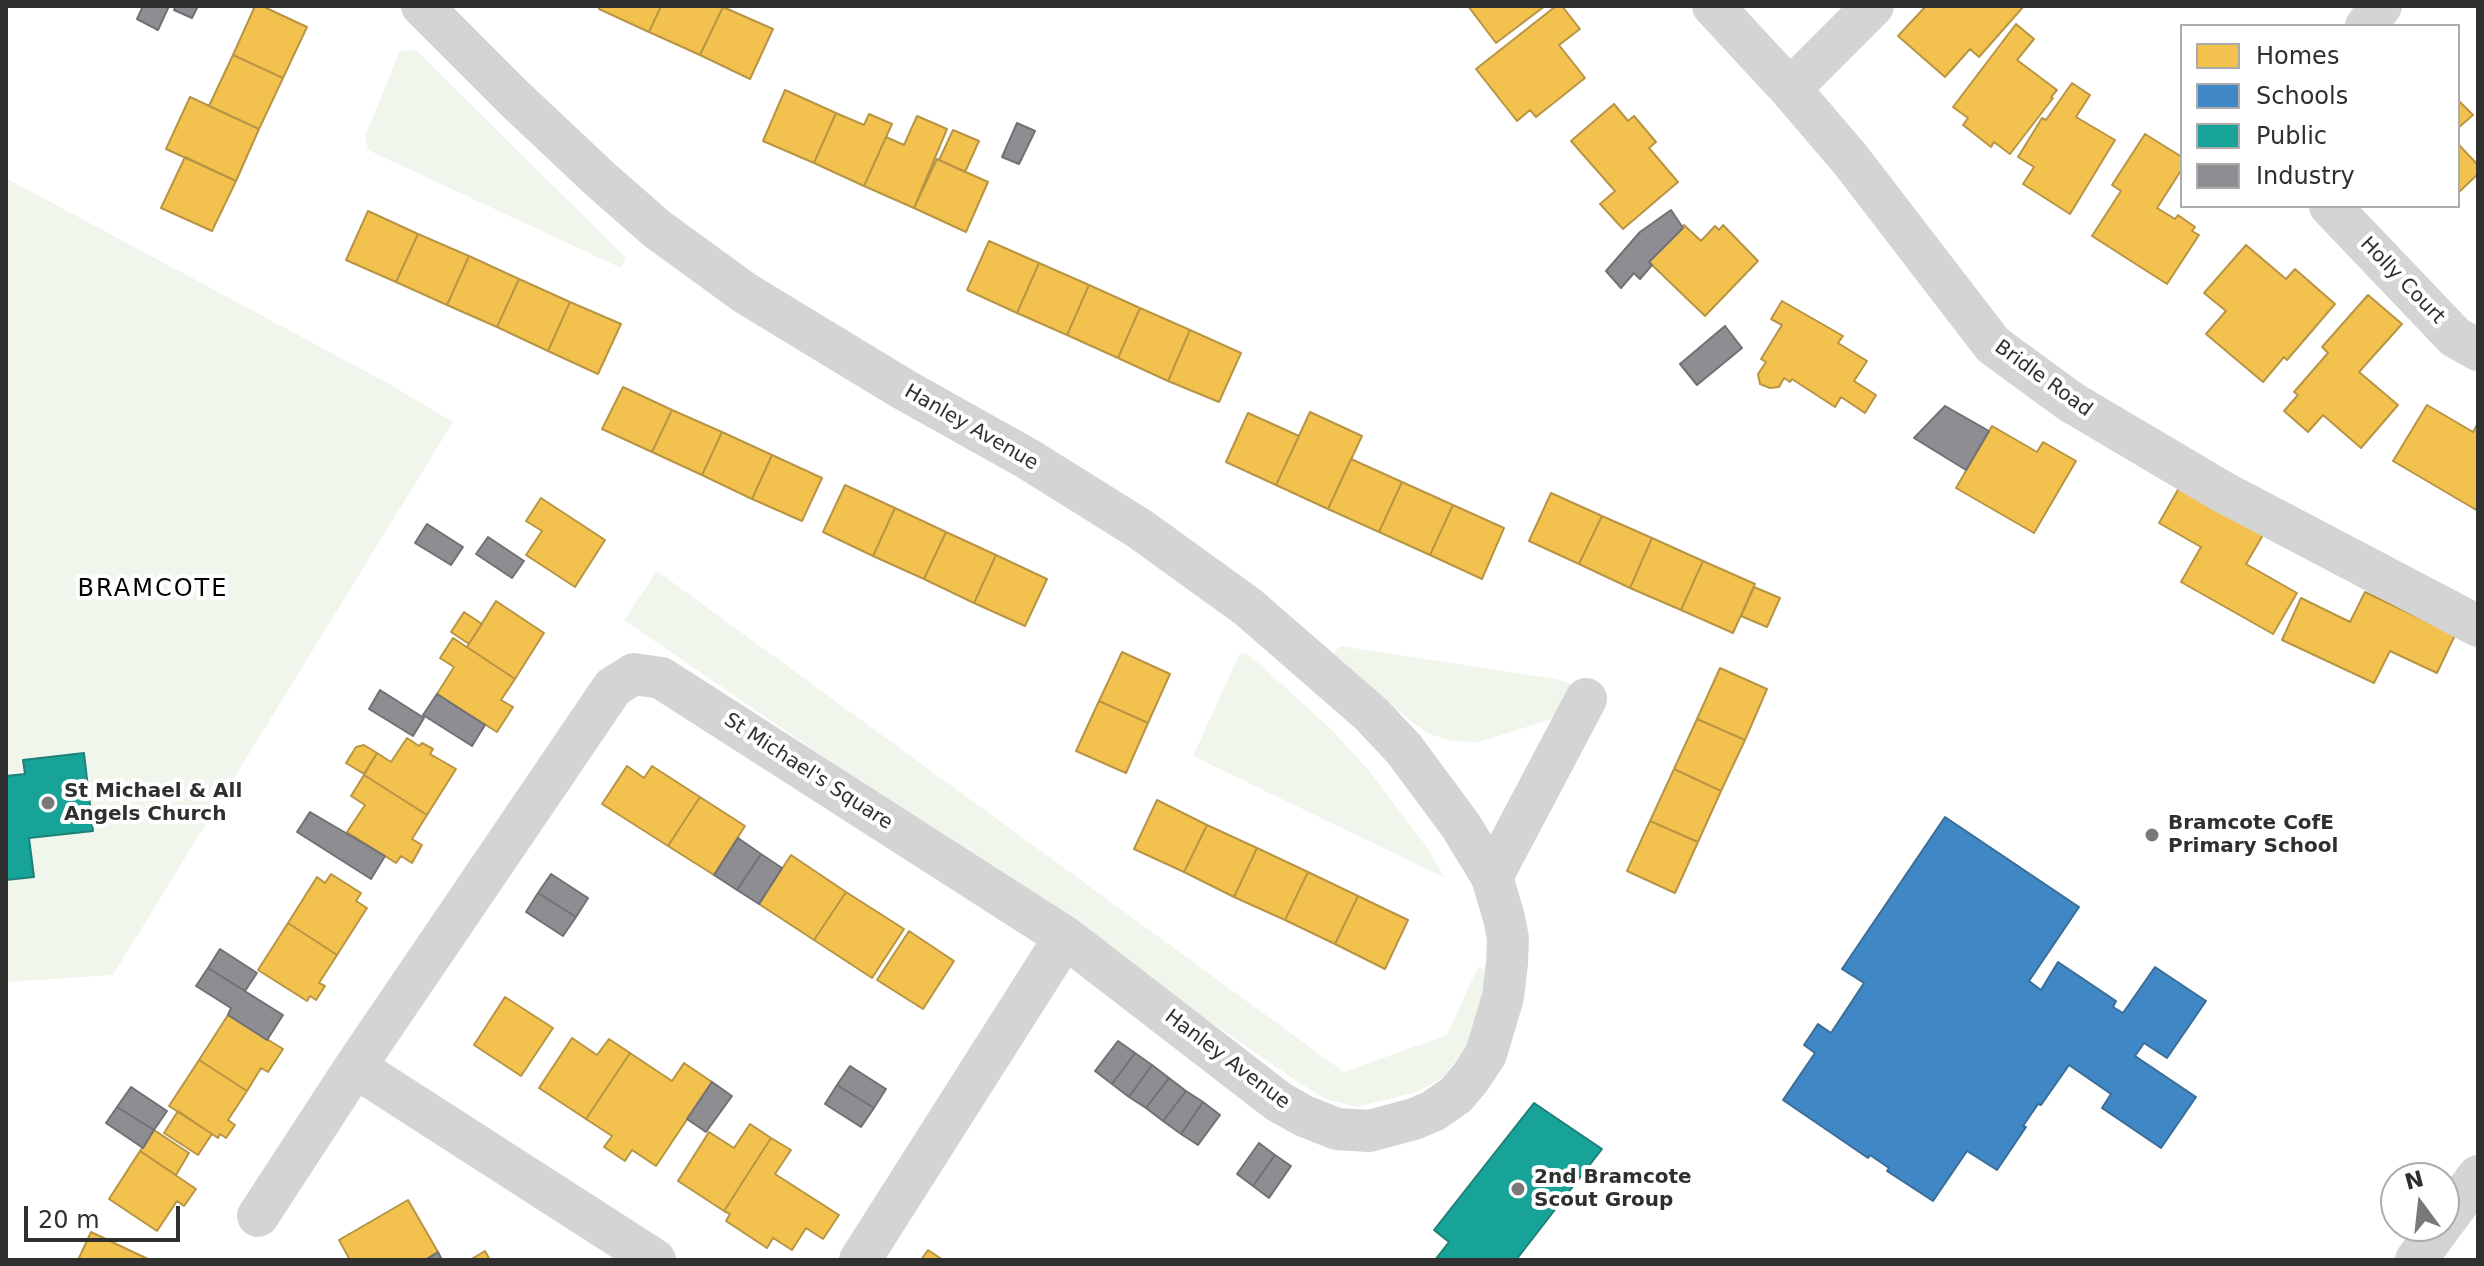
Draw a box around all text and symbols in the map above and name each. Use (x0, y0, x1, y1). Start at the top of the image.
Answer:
legend (2180, 24, 2460, 208)
text: Homes (2256, 42, 2339, 70)
text: Schools (2256, 82, 2348, 110)
text: Public (2256, 122, 2327, 150)
text: Industry (2256, 162, 2355, 190)
street label: Holly Court (2355, 233, 2449, 329)
street label: Bridle Road (1990, 336, 2096, 422)
street label: Hanley Avenue (900, 380, 1042, 476)
district label: BRAMCOTE (78, 576, 228, 604)
street label: St Michael's Square (719, 709, 897, 835)
place label: St Michael & All Angels Church (64, 780, 242, 827)
marker: St Michael & All Angels Church (39, 794, 57, 812)
place label: Bramcote CofE Primary School (2168, 812, 2338, 859)
marker: Bramcote CofE Primary School (2143, 826, 2161, 844)
street label: Hanley Avenue (1160, 1005, 1294, 1115)
north arrow (2380, 1162, 2460, 1242)
place label: 2nd Bramcote Scout Group (1534, 1166, 1692, 1213)
text: N (2402, 1166, 2426, 1195)
marker: 2nd Bramcote Scout Group (1509, 1180, 1527, 1198)
scale bar (28, 1190, 184, 1240)
text: 20 m (38, 1206, 100, 1234)

